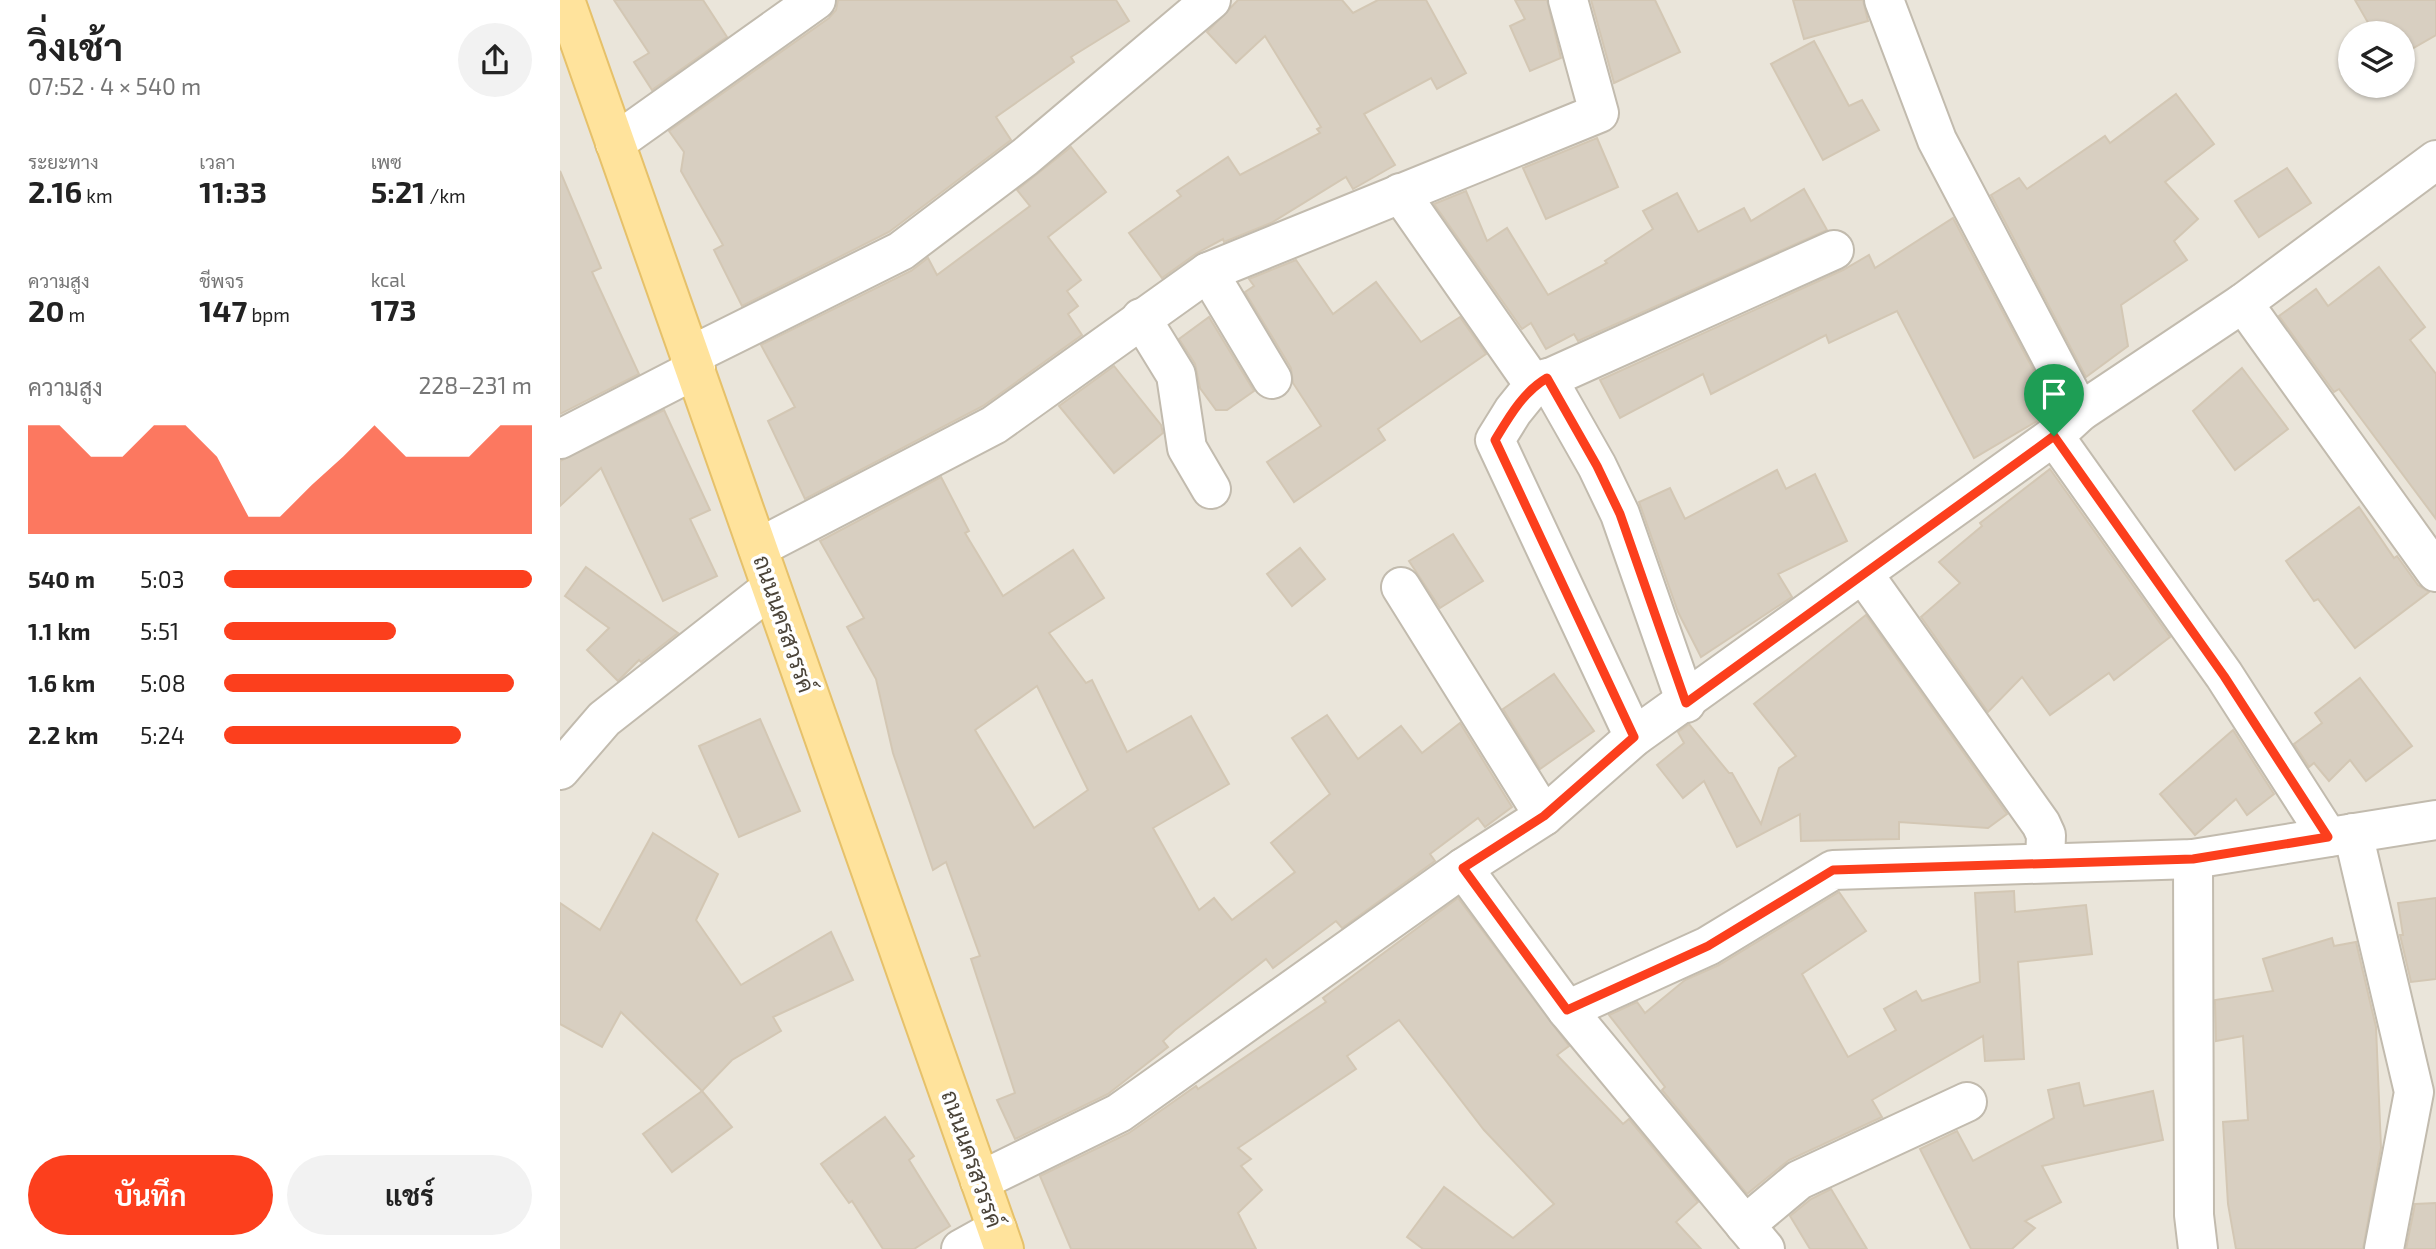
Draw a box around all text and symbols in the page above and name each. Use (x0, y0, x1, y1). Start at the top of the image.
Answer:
map controls (2338, 21, 2415, 98)
button: layers (2338, 21, 2415, 98)
text: วิ่งเช้า (28, 23, 123, 69)
button: share (458, 23, 532, 97)
text: 07:52 · 4 × 540 m (28, 72, 201, 100)
text: ระยะทาง (28, 150, 99, 173)
text: เวลา (199, 150, 235, 173)
text: เพซ (371, 150, 402, 173)
text: 2.16 (28, 173, 82, 209)
text: 11:33 (199, 173, 267, 209)
text: 5:21 (371, 173, 425, 209)
text: km (82, 184, 113, 207)
text: /km (425, 184, 466, 207)
text: kcal (371, 268, 405, 291)
text: ความสูง (28, 269, 90, 292)
text: ชีพจร (199, 269, 244, 292)
text: 173 (371, 291, 416, 327)
text: 20 (28, 292, 64, 328)
text: 147 (199, 292, 247, 328)
text: m (64, 303, 85, 326)
text: bpm (247, 303, 290, 326)
pin (2024, 364, 2084, 436)
text: 228–231 m (418, 371, 532, 399)
text: ความสูง (28, 373, 103, 401)
icon: arrive (2035, 375, 2073, 413)
street label: ถนนนครสวรรค์ (748, 551, 823, 696)
text: 540 m (28, 565, 95, 593)
text: 5:03 (140, 565, 184, 593)
text: 1.1 km (28, 617, 91, 645)
text: 5:51 (140, 617, 179, 645)
text: 1.6 km (28, 669, 95, 697)
text: 5:08 (140, 669, 186, 697)
text: 2.2 km (28, 721, 98, 749)
text: 5:24 (140, 721, 185, 749)
street label: ถนนนครสวรรค์ (936, 1086, 1011, 1231)
button: บันทึก (28, 1155, 273, 1235)
button: แชร์ (287, 1155, 532, 1235)

